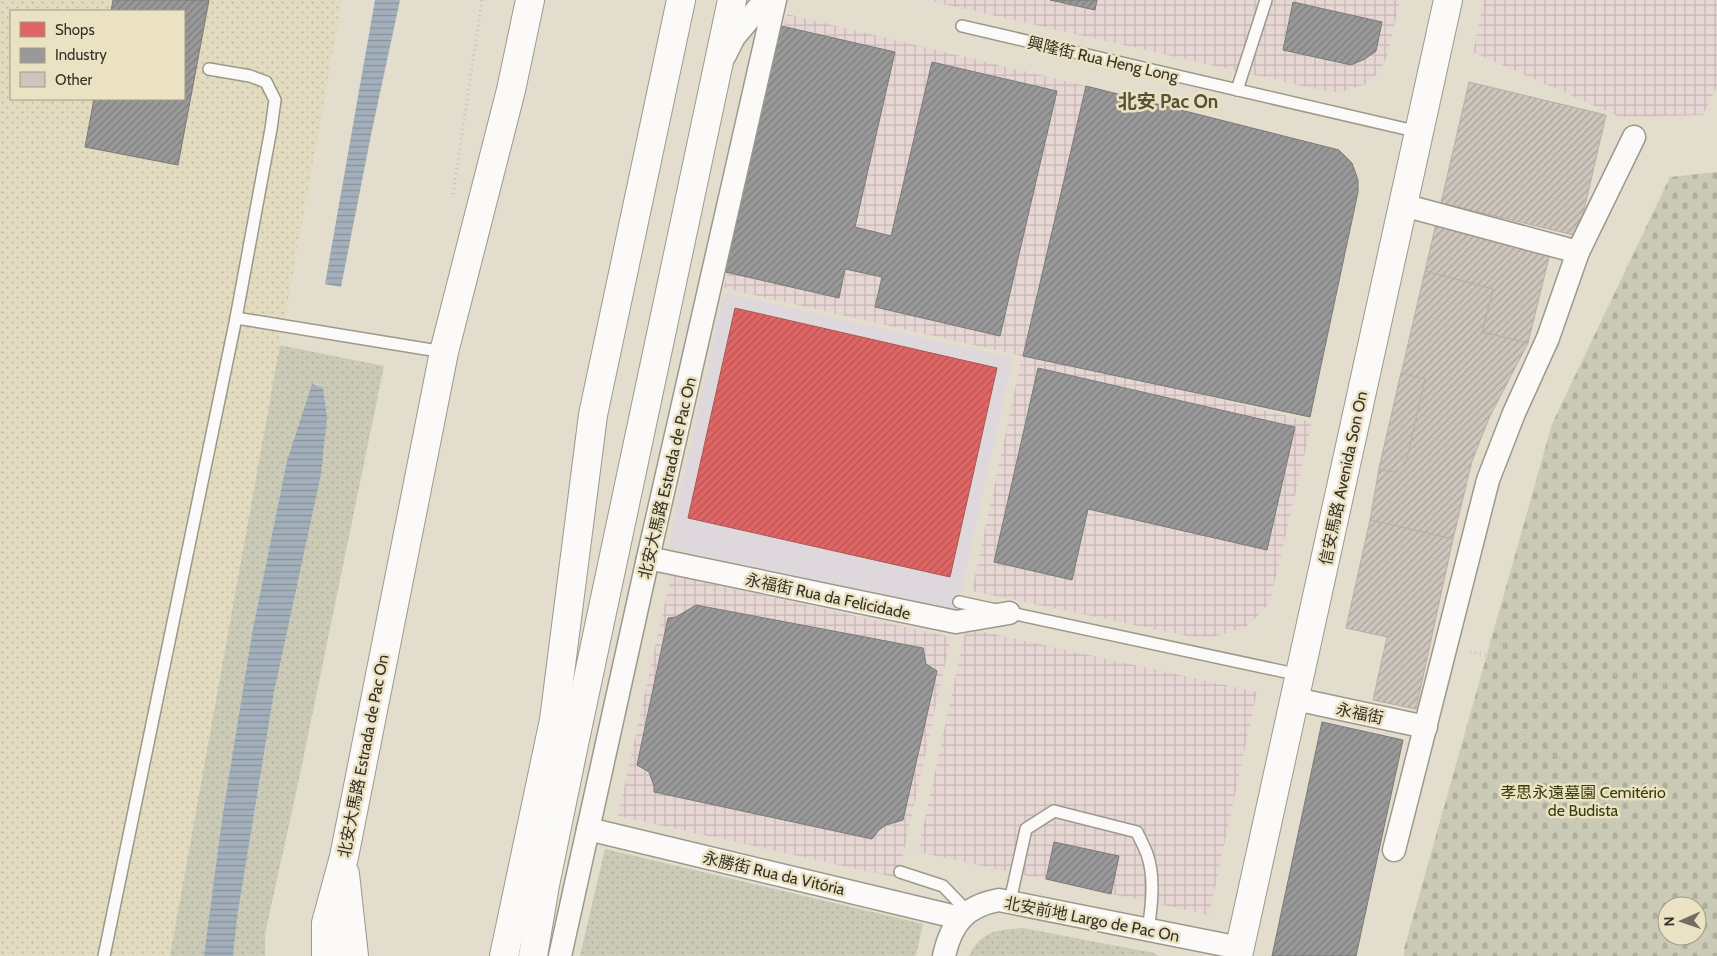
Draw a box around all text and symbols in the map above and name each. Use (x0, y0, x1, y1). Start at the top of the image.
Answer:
legend (10, 10, 185, 100)
text: Shops (55, 21, 95, 39)
street label: 興隆街 Rua Heng Long (1026, 33, 1181, 86)
text: Industry (55, 46, 107, 64)
text: Other (55, 71, 92, 89)
district label: 北安 Pac On (1118, 90, 1218, 113)
street label: 北安大馬路 Estrada de Pac On (635, 375, 700, 581)
street label: 信安馬路 Avenida Son On (1316, 389, 1371, 567)
street label: 永福街 Rua da Felicidade (744, 570, 912, 623)
street label: 北安大馬路 Estrada de Pac On (334, 653, 393, 859)
street label: 永福街 (1334, 699, 1385, 728)
park label: 孝思永遠墓園 Cemitério de Budista (1500, 783, 1666, 820)
street label: 永勝街 Rua da Vitória (701, 848, 847, 899)
street label: 北安前地 Largo de Pac On (1003, 893, 1181, 946)
north arrow (1657, 896, 1707, 946)
text: N (1660, 916, 1678, 927)

